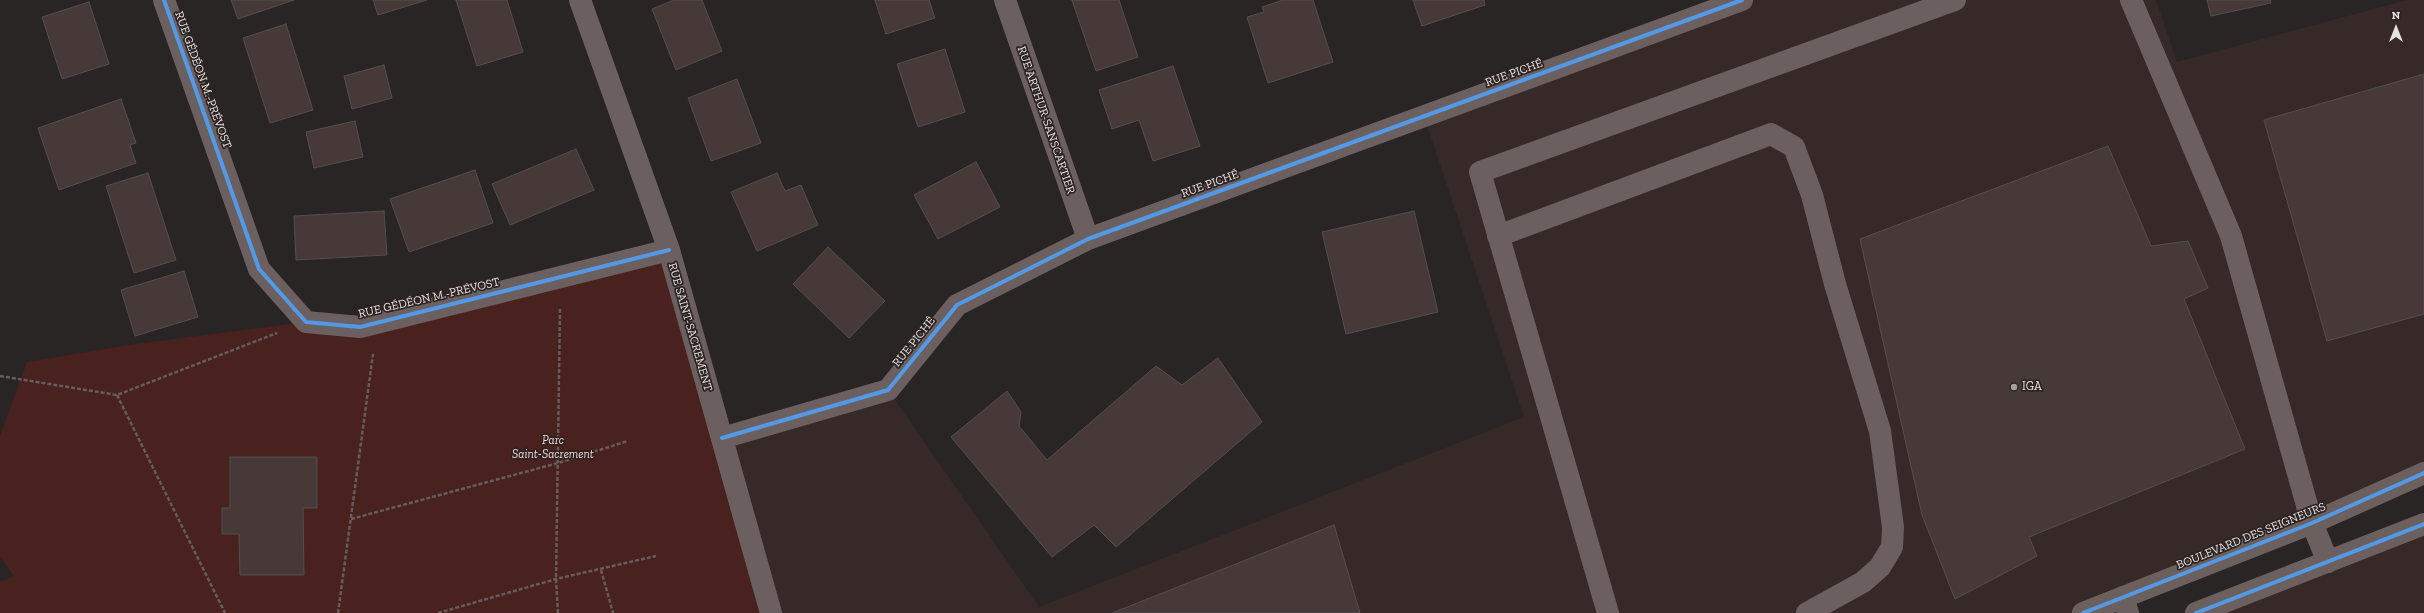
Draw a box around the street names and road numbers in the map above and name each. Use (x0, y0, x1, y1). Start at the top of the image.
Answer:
street label: RUE GÉDÉON M.-PRÉVOST (171, 9, 235, 151)
street label: RUE ARTHUR-SANSCARTIER (1014, 44, 1078, 196)
street label: RUE PICHÉ (1483, 56, 1545, 90)
street label: RUE PICHÉ (1179, 167, 1241, 201)
street label: RUE SAINT-SACREMENT (665, 261, 715, 393)
street label: RUE GÉDÉON M.-PRÉVOST (357, 275, 501, 321)
street label: RUE PICHÉ (890, 314, 938, 370)
street label: BOULEVARD DES SEIGNEURS (2174, 499, 2328, 573)

